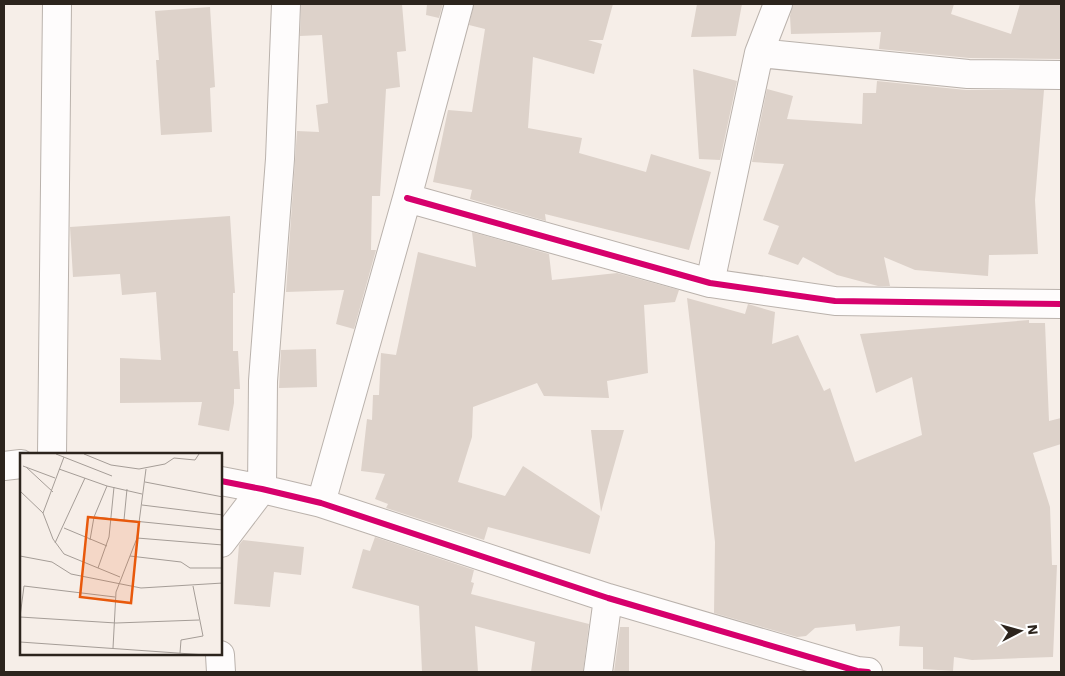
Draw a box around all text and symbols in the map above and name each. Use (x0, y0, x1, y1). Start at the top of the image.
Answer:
inset map (20, 453, 222, 656)
north arrow (995, 606, 1045, 656)
text: N (1024, 624, 1041, 636)

